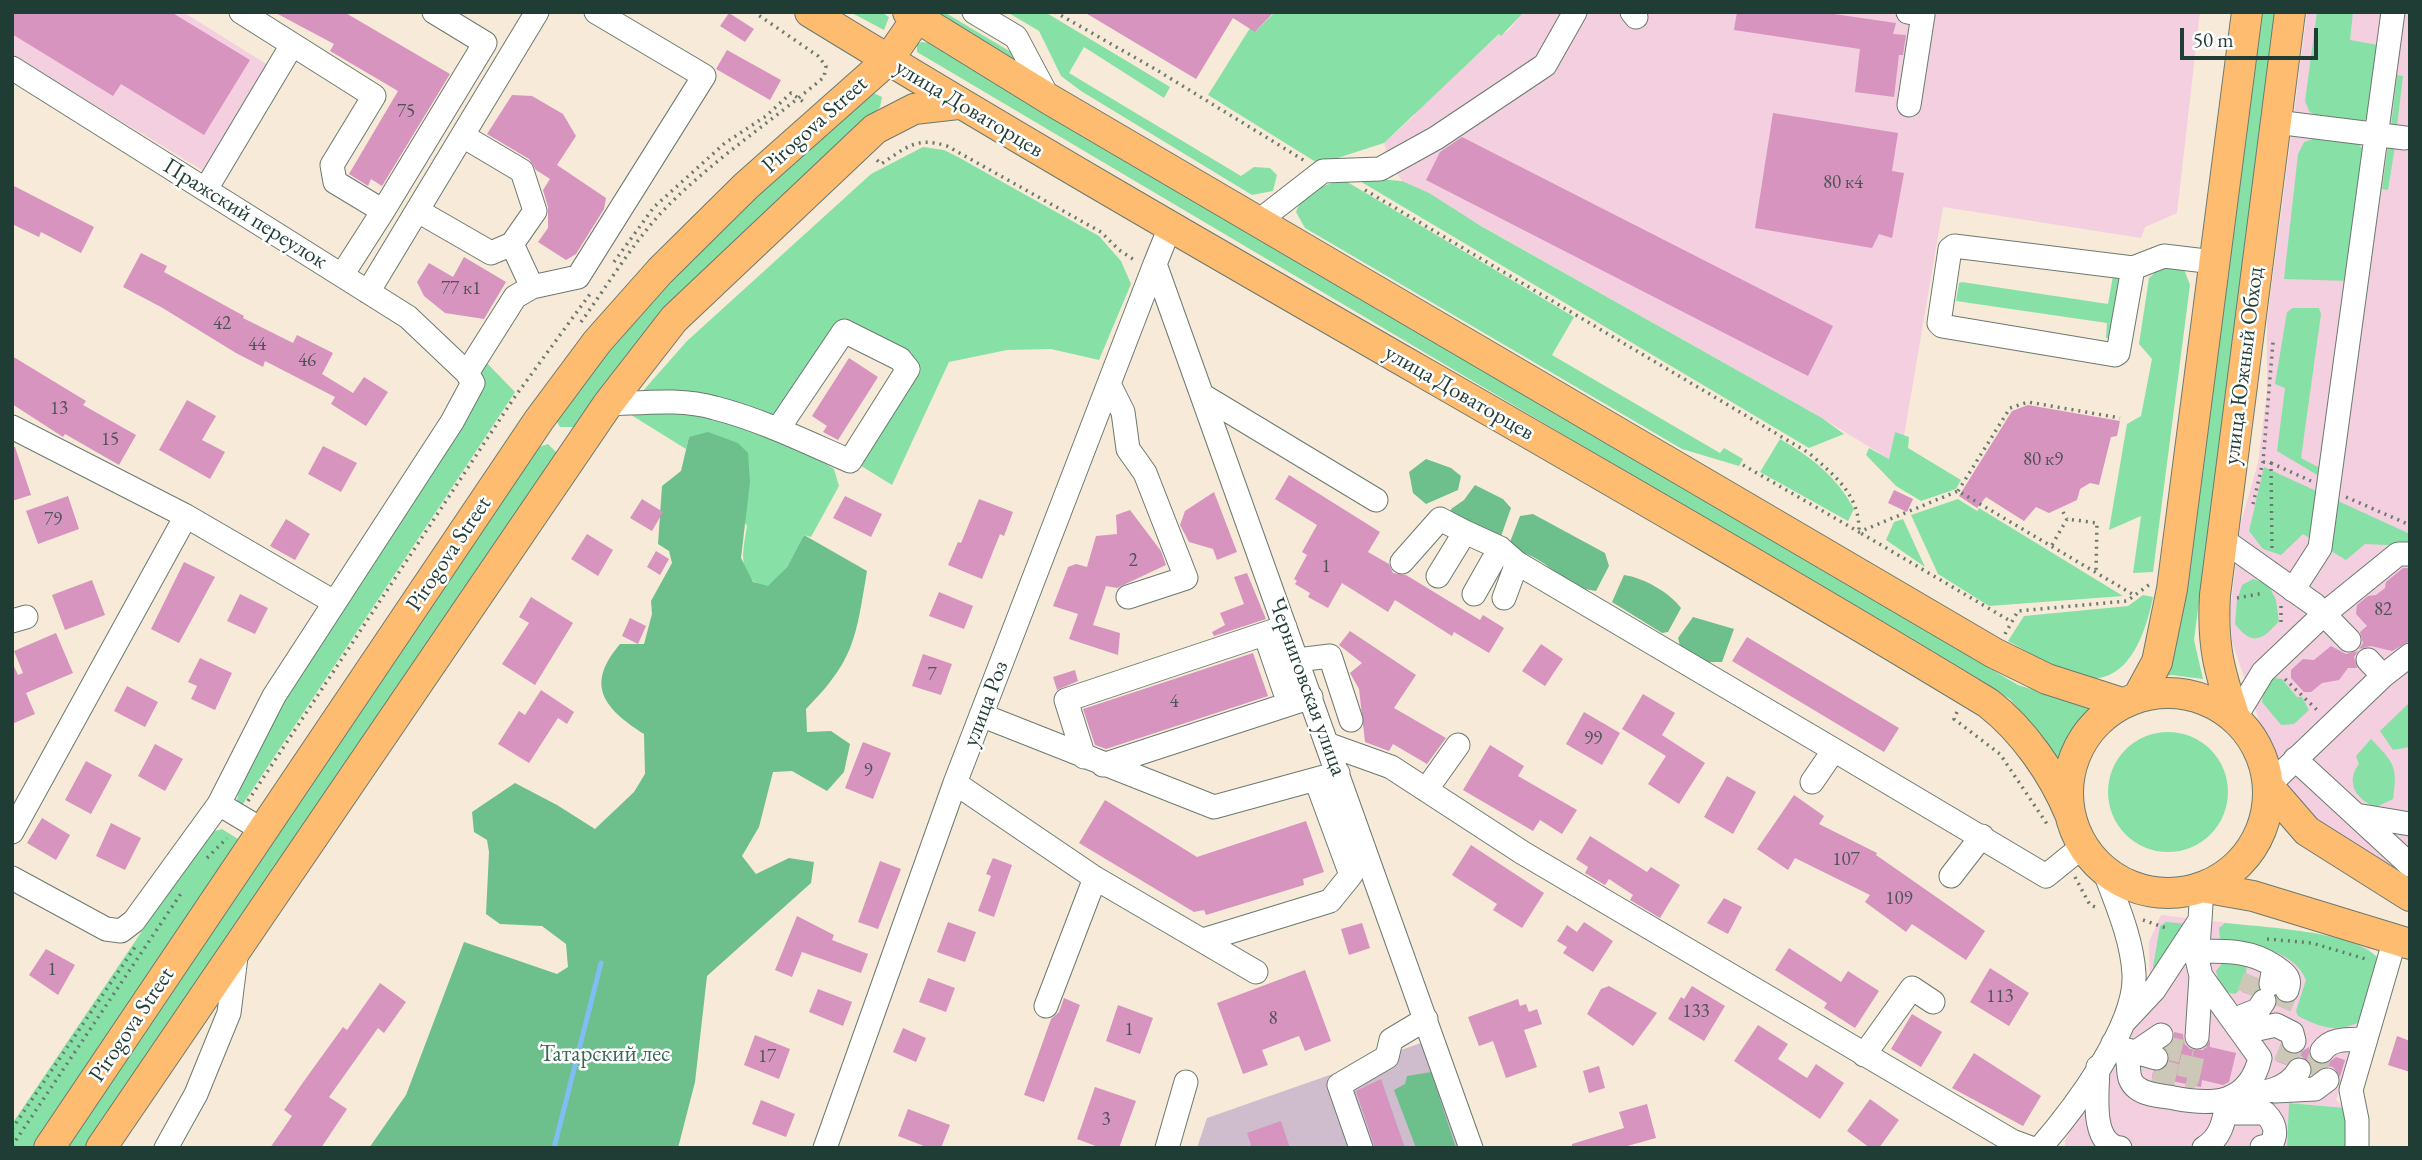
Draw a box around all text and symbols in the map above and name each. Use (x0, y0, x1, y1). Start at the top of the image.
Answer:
scale bar (2184, 14, 2322, 58)
text: 50 m (2193, 26, 2234, 53)
street label: улица Доваторцев (890, 54, 1048, 164)
street label: Pirogova Street (757, 70, 873, 180)
house number: 75 (397, 101, 415, 123)
street label: Пражский переулок (158, 152, 332, 276)
house number: 80 к4 (1823, 172, 1863, 194)
street label: улица Южный Обход (2218, 266, 2270, 466)
house number: 77 к1 (441, 278, 481, 300)
house number: 42 (213, 313, 231, 335)
house number: 44 (248, 334, 266, 356)
street label: улица Доваторцев (1379, 339, 1539, 447)
house number: 46 (298, 350, 316, 372)
house number: 13 (50, 398, 68, 420)
house number: 15 (101, 429, 119, 451)
house number: 80 к9 (2023, 449, 2063, 471)
street label: Pirogova Street (401, 491, 497, 617)
house number: 79 (44, 509, 62, 531)
house number: 2 (1128, 550, 1138, 572)
house number: 1 (1321, 556, 1331, 578)
street label: Черниговская улица (1262, 594, 1352, 780)
house number: 82 (2374, 599, 2392, 621)
street label: улица Роз (957, 657, 1015, 751)
house number: 7 (927, 664, 937, 686)
house number: 4 (1169, 691, 1179, 713)
house number: 99 (1584, 728, 1602, 750)
house number: 9 (863, 760, 873, 782)
house number: 107 (1832, 849, 1860, 871)
house number: 109 (1885, 888, 1913, 910)
house number: 1 (47, 959, 57, 981)
street label: Pirogova Street (84, 962, 180, 1088)
house number: 113 (1986, 986, 2014, 1008)
house number: 133 (1682, 1001, 1710, 1023)
house number: 8 (1268, 1008, 1278, 1030)
house number: 1 (1124, 1019, 1134, 1041)
park label: Татарский лес (540, 1041, 670, 1069)
house number: 17 (758, 1046, 776, 1068)
house number: 3 (1101, 1109, 1111, 1131)

